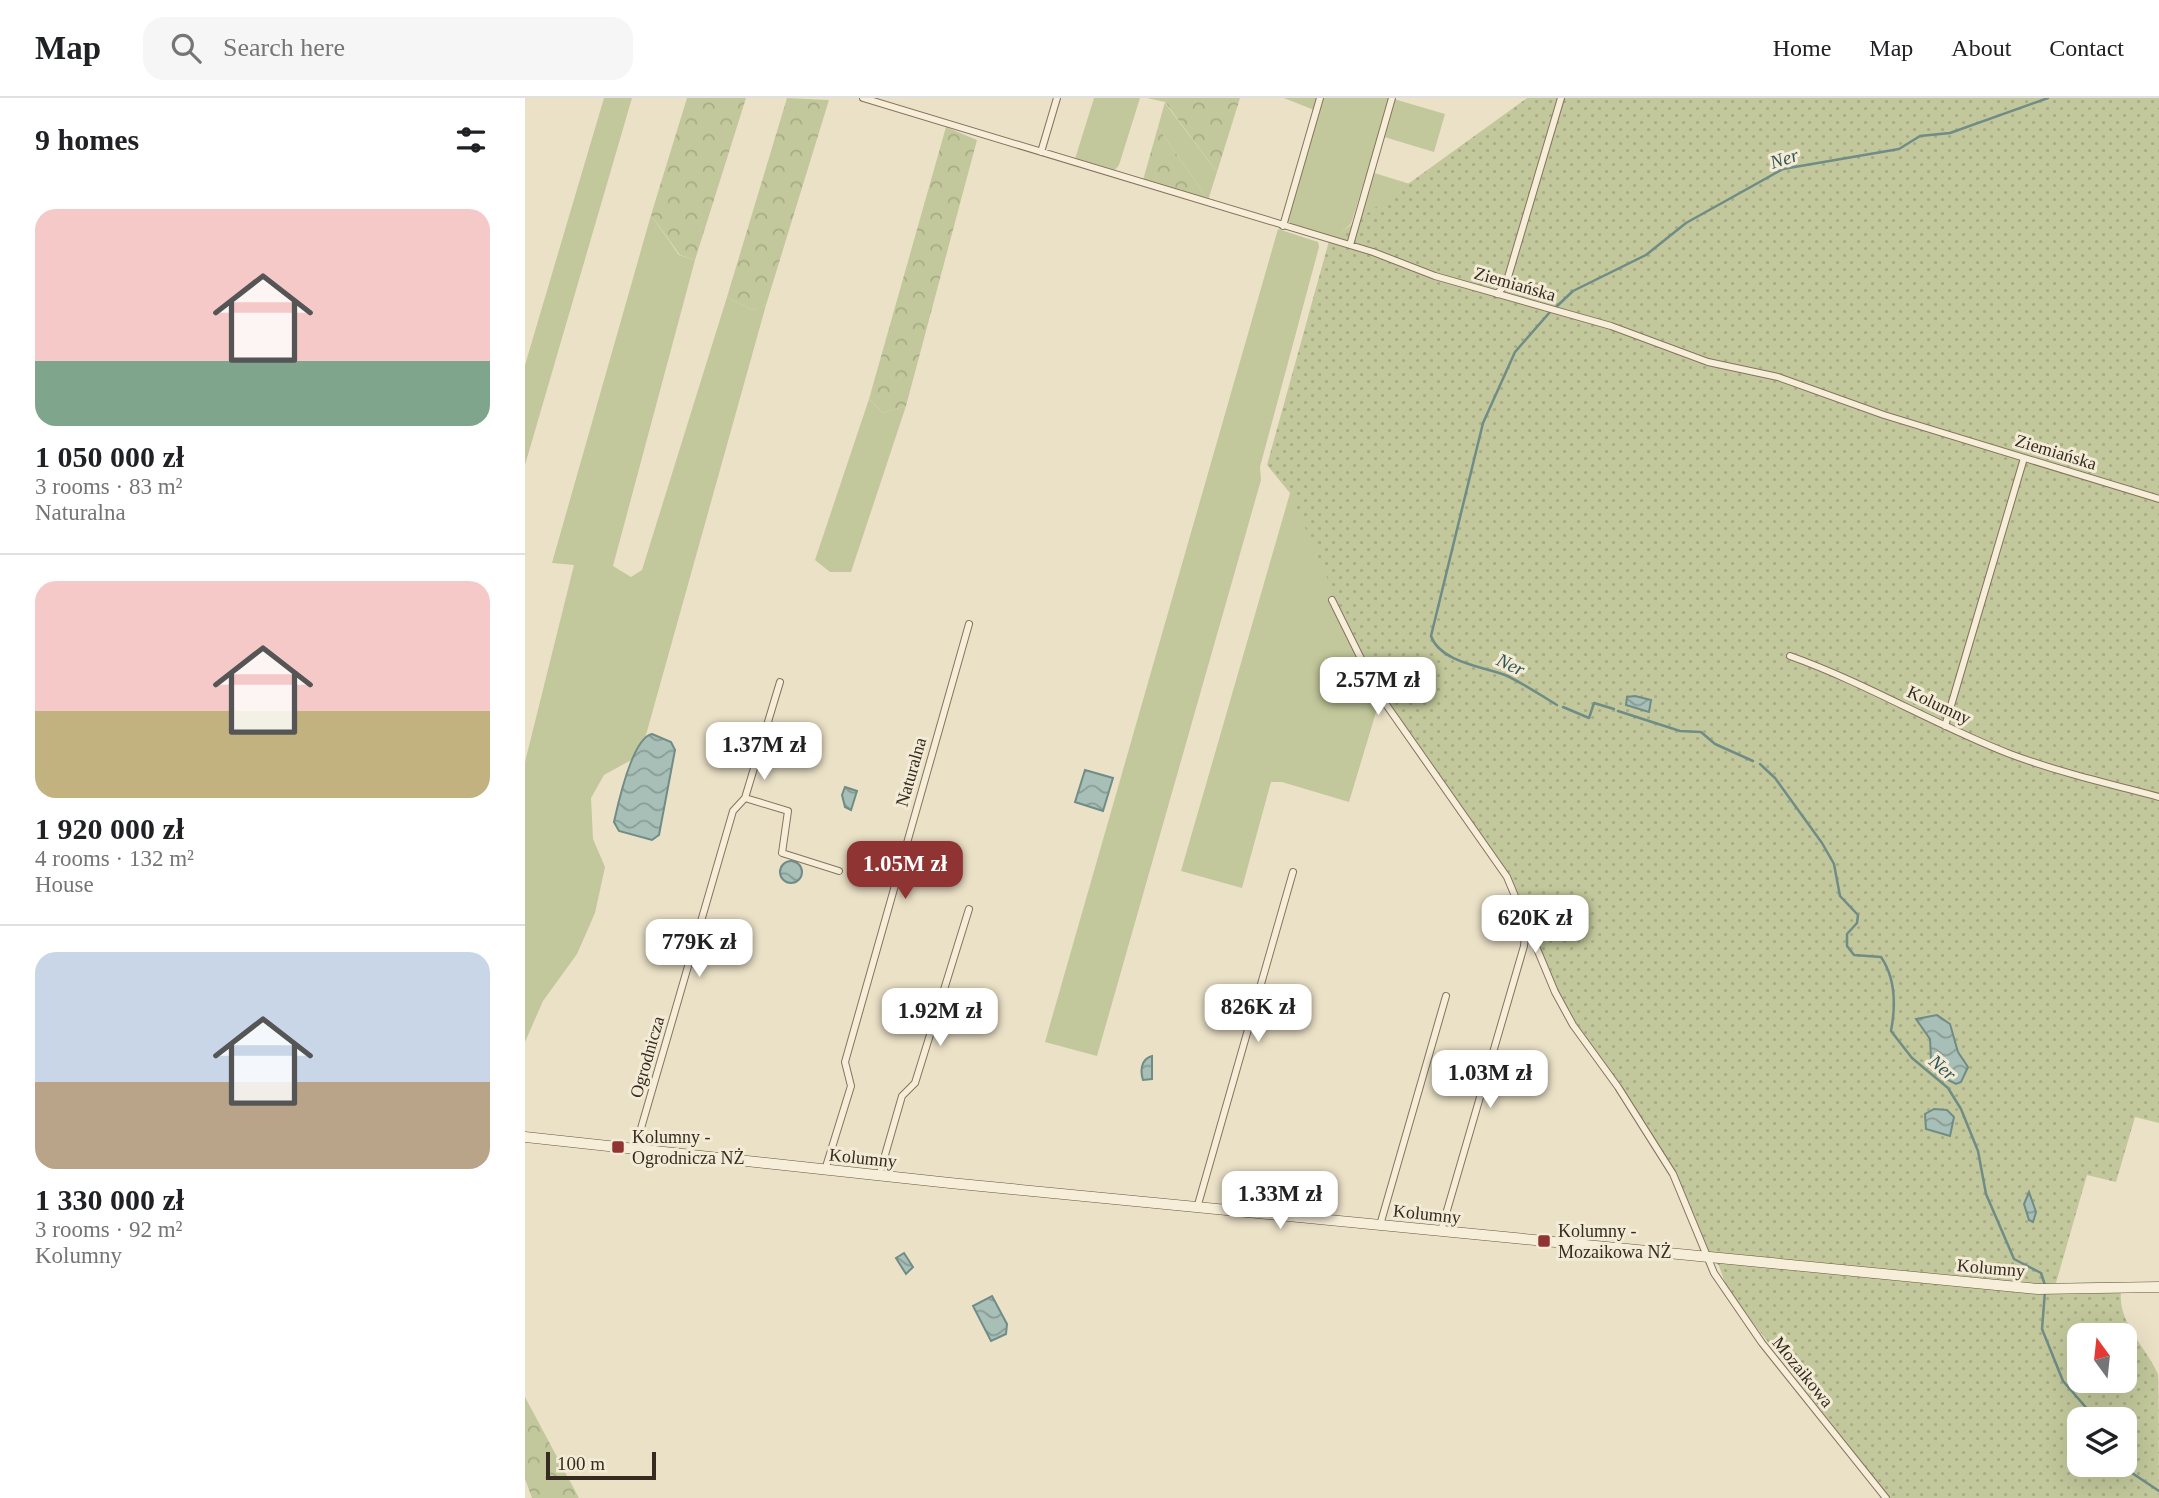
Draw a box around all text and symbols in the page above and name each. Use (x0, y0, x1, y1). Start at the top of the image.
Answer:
search box (143, 17, 633, 80)
icon: search (167, 29, 205, 67)
text: Map (35, 30, 101, 66)
text: Search here (223, 33, 345, 62)
text: Home (1773, 35, 1831, 61)
text: Map (1869, 35, 1913, 61)
text: About (1951, 35, 2011, 61)
text: Contact (2049, 35, 2124, 61)
icon: filters (452, 121, 490, 159)
text: 9 homes (35, 123, 139, 156)
water label: Ner (1766, 144, 1802, 173)
icon: home (200, 255, 326, 381)
street label: Ziemiańska (1472, 263, 1558, 305)
street label: Ziemiańska (2013, 430, 2099, 474)
text: 1 050 000 zł (35, 440, 184, 473)
text: 3 rooms · 83 m² (35, 474, 182, 499)
text: Naturalna (35, 500, 126, 525)
icon: home (200, 627, 326, 753)
water label: Ner (1493, 648, 1529, 680)
pin: 2.57M zł (1306, 658, 1450, 717)
text: 2.57M zł (1336, 667, 1420, 692)
street label: Kolumny (1904, 682, 1974, 728)
pin: 1.37M zł (692, 722, 836, 782)
text: 1.37M zł (722, 732, 806, 757)
street label: Naturalna (892, 735, 930, 809)
text: 1 920 000 zł (35, 812, 184, 845)
pin: 1.05M zł (833, 842, 977, 901)
text: 4 rooms · 132 m² (35, 846, 194, 871)
text: 1.05M zł (863, 851, 947, 876)
text: House (35, 872, 94, 897)
pin: 620K zł (1470, 896, 1600, 955)
text: 620K zł (1498, 905, 1572, 930)
pin: 779K zł (634, 920, 764, 979)
text: 779K zł (662, 929, 736, 954)
pin: 826K zł (1193, 984, 1323, 1044)
pin: 1.92M zł (868, 988, 1012, 1048)
text: 826K zł (1221, 994, 1295, 1019)
icon: home (200, 998, 326, 1124)
text: 1.92M zł (898, 998, 982, 1023)
street label: Ogrodnicza (626, 1014, 668, 1100)
water label: Ner (1924, 1049, 1961, 1085)
pin: 1.03M zł (1418, 1051, 1562, 1110)
text: 1.03M zł (1448, 1060, 1532, 1085)
place label: Kolumny - Ogrodnicza NŻ (632, 1127, 744, 1168)
marker: Kolumny - Ogrodnicza NŻ (610, 1139, 626, 1155)
street label: Kolumny (828, 1144, 898, 1172)
pin: 1.33M zł (1208, 1172, 1352, 1231)
text: 1.33M zł (1238, 1181, 1322, 1206)
text: 1 330 000 zł (35, 1183, 184, 1216)
street label: Kolumny (1392, 1200, 1462, 1228)
text: 3 rooms · 92 m² (35, 1217, 182, 1242)
place label: Kolumny - Mozaikowa NŻ (1558, 1221, 1671, 1262)
marker: Kolumny - Mozaikowa NŻ (1536, 1233, 1552, 1249)
text: Kolumny (35, 1243, 122, 1268)
street label: Kolumny (1956, 1255, 2026, 1281)
north arrow (2067, 1323, 2137, 1393)
map controls (2067, 1323, 2137, 1477)
street label: Mozaikowa (1768, 1333, 1838, 1411)
button: layers (2067, 1407, 2137, 1477)
scale bar (546, 1449, 656, 1481)
text: 100 m (557, 1453, 605, 1474)

